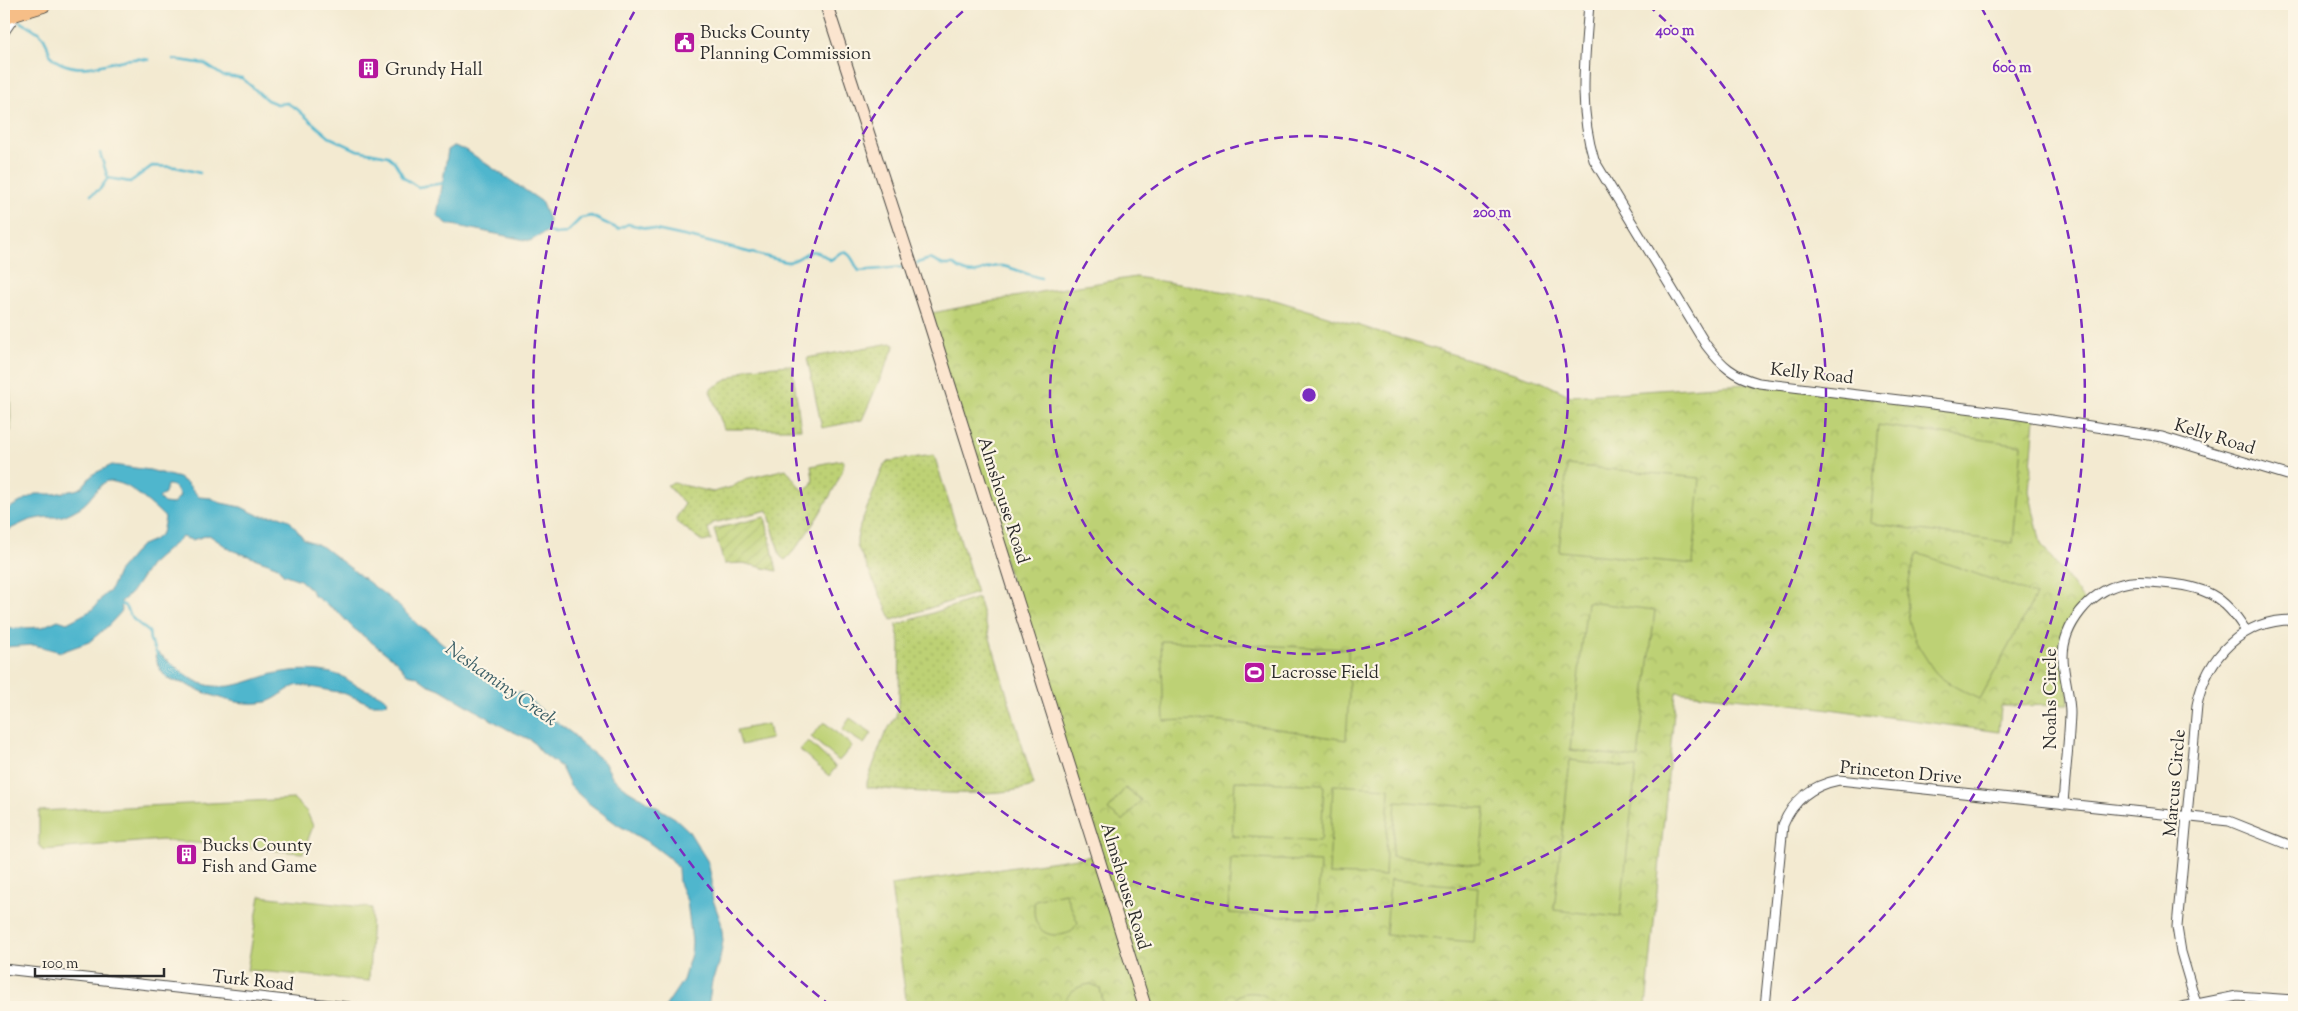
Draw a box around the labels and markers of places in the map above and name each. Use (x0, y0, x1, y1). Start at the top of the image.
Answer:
place label: Bucks County Planning Commission (700, 21, 872, 68)
public building icon: Bucks County Planning Commission (672, 30, 696, 54)
building icon: Grundy Hall (357, 57, 381, 81)
place label: Grundy Hall (385, 58, 483, 84)
centre of rings (1300, 386, 1318, 404)
sports icon: Lacrosse Field (1243, 660, 1267, 684)
place label: Lacrosse Field (1271, 661, 1379, 687)
place label: Bucks County Fish and Game (202, 834, 317, 881)
building icon: Bucks County Fish and Game (174, 843, 198, 867)

